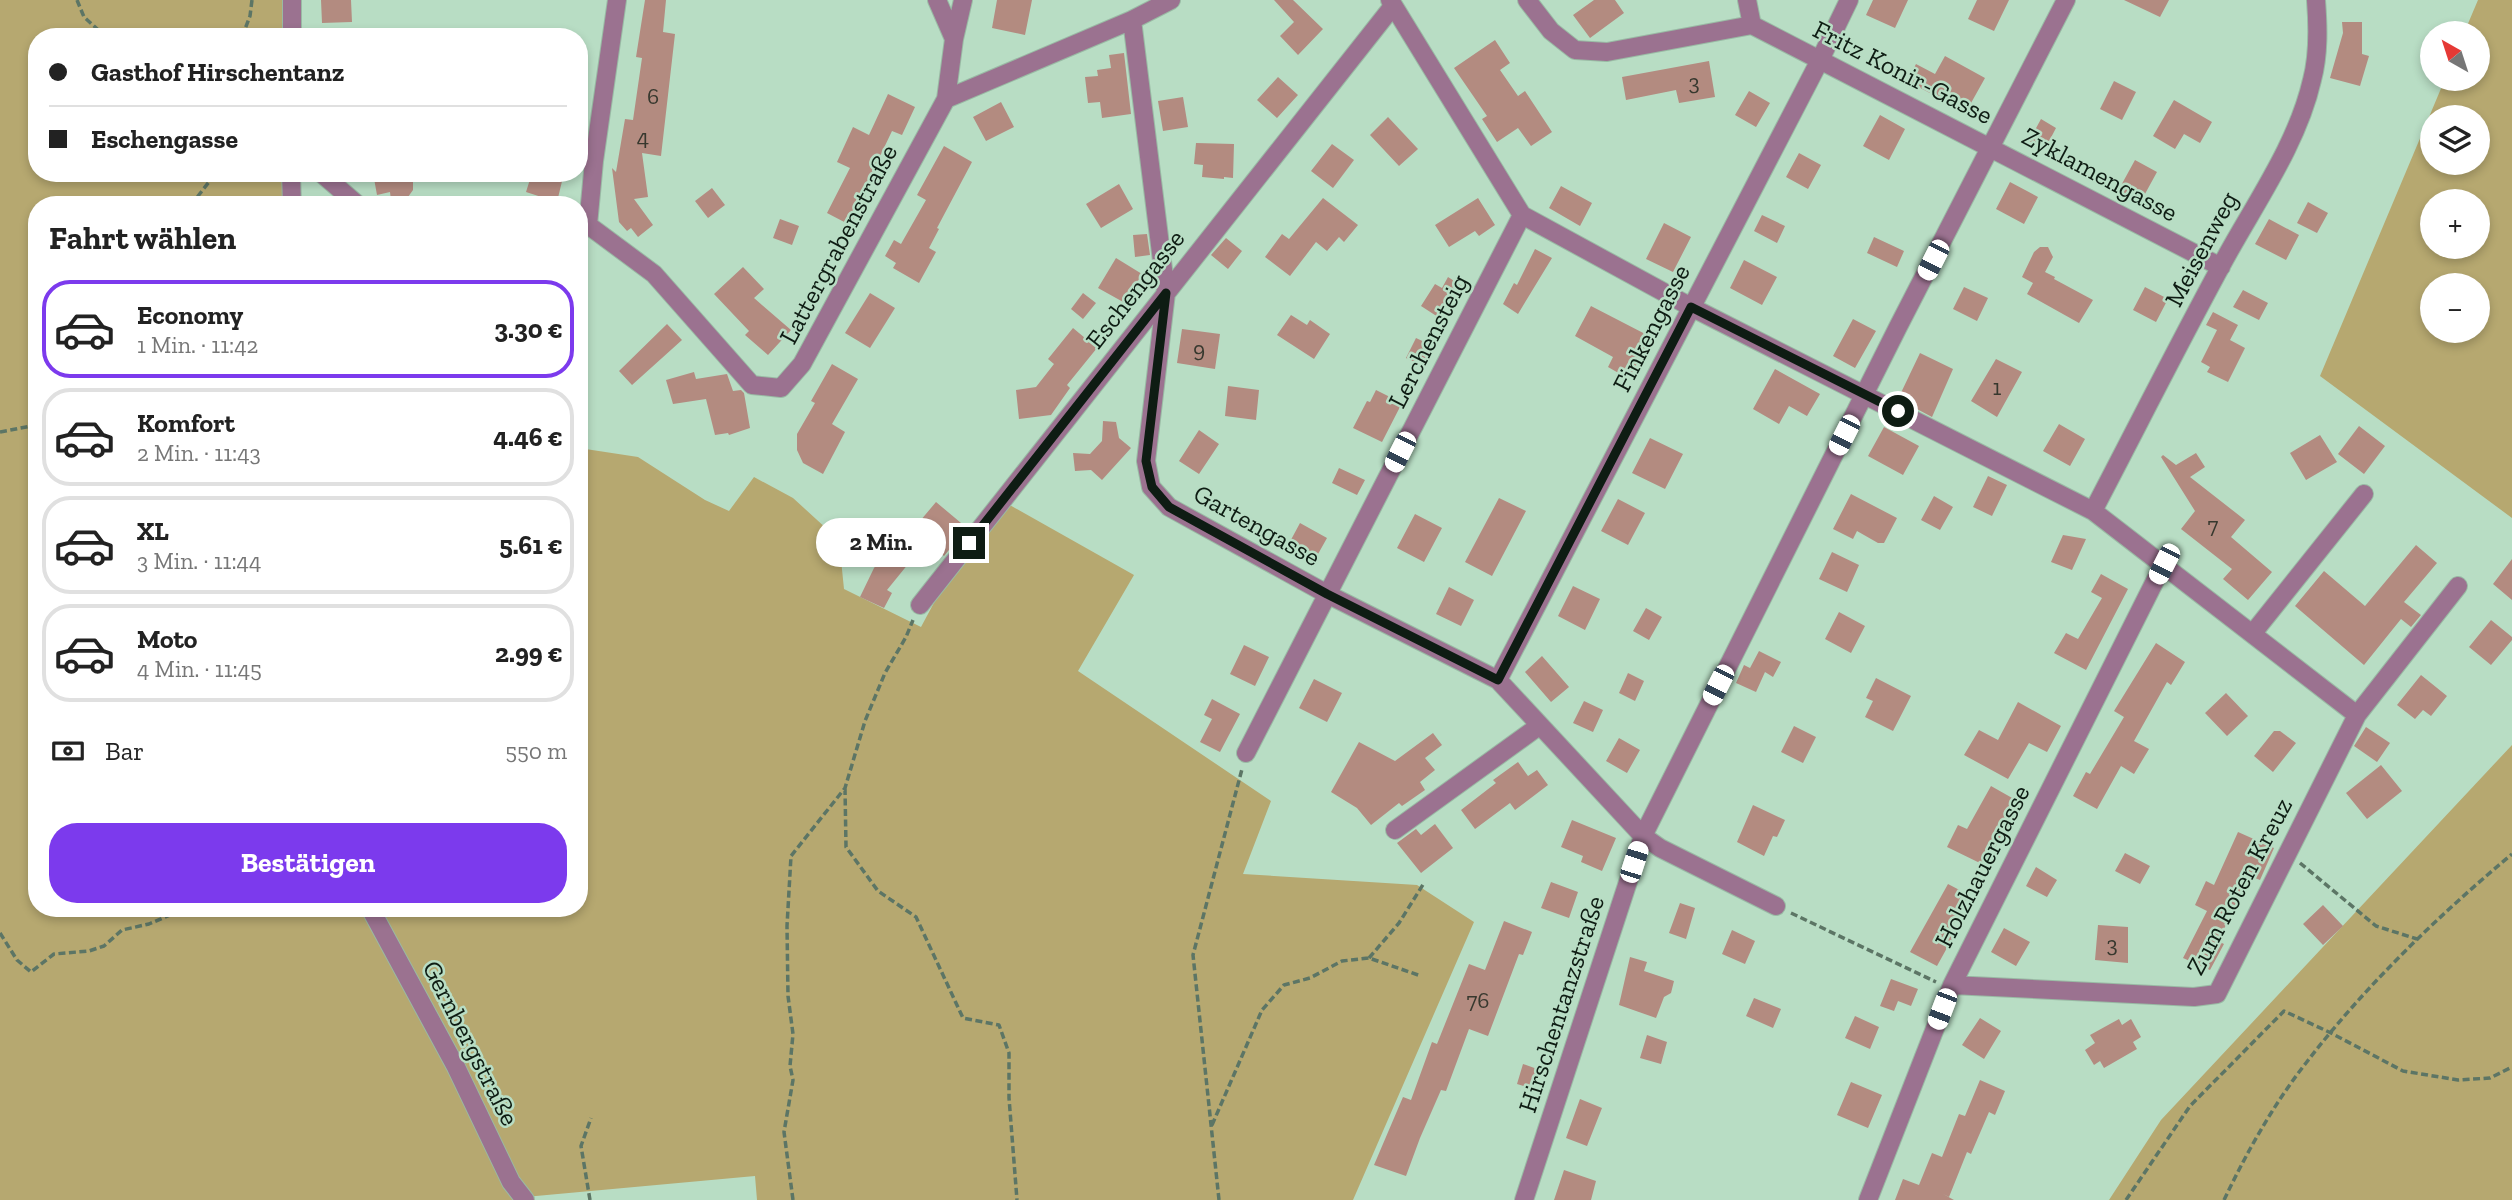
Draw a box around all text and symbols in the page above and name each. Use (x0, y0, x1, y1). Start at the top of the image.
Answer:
street label: Fritz Konir-Gasse (1808, 13, 1998, 131)
north arrow (2420, 21, 2490, 91)
map controls (2420, 21, 2490, 343)
text: Gasthof Hirschentanz (91, 56, 344, 88)
house number: 3 (1688, 68, 1700, 96)
house number: 6 (647, 82, 659, 110)
button: layers (2420, 105, 2490, 175)
street label: Zyklamengasse (2017, 120, 2183, 228)
text: Eschengasse (91, 123, 238, 155)
house number: 4 (637, 123, 649, 151)
street label: Lattergrabenstraße (772, 139, 904, 349)
street label: Meisenweg (2157, 186, 2245, 312)
button: + (2420, 189, 2490, 259)
text: Fahrt wählen (49, 219, 236, 257)
street label: Eschengasse (1079, 223, 1191, 355)
car (1915, 237, 1952, 283)
street label: Finkengasse (1605, 259, 1697, 397)
street label: Lerchensteig (1381, 269, 1475, 413)
button: − (2420, 273, 2490, 343)
icon: car (53, 298, 116, 361)
text: Economy (137, 299, 243, 331)
text: 3.30 € (494, 313, 563, 345)
text: 1 Min. · 11:42 (137, 331, 258, 359)
house number: 9 (1193, 335, 1205, 363)
house number: 1 (1993, 373, 2002, 401)
route start (1882, 395, 1914, 427)
icon: car (53, 406, 116, 469)
text: Komfort (137, 407, 235, 439)
car (1826, 412, 1863, 458)
text: 4.46 € (493, 421, 563, 453)
car (1382, 429, 1419, 475)
text: 2 Min. · 11:43 (137, 439, 261, 467)
street label: Gartengasse (1188, 477, 1326, 573)
house number: 7 (2208, 511, 2219, 539)
icon: car (53, 514, 116, 577)
text: XL (137, 515, 169, 547)
callout: 2 Min. (815, 518, 944, 568)
route end (953, 527, 985, 559)
text: 2 Min. (850, 528, 912, 556)
text: 5.61 € (499, 529, 563, 561)
car (2146, 541, 2183, 587)
text: 3 Min. · 11:44 (137, 547, 261, 575)
icon: car (53, 622, 116, 685)
text: Moto (137, 623, 197, 655)
text: 2.99 € (495, 637, 563, 669)
text: 4 Min. · 11:45 (137, 655, 262, 683)
car (1700, 662, 1737, 708)
icon: cash (49, 732, 87, 770)
text: Bar (105, 735, 144, 767)
text: 550 m (505, 737, 567, 765)
street label: Holzhauergasse (1927, 779, 2037, 953)
street label: Zum Roten Kreuz (2179, 792, 2299, 980)
button: Bestätigen (49, 823, 567, 903)
car (1618, 839, 1651, 885)
street label: Hirschentanzstraße (1511, 892, 1611, 1116)
house number: 3 (2106, 930, 2118, 958)
street label: Gernbergstraße (416, 955, 526, 1131)
house number: 76 (1466, 986, 1490, 1014)
car (1925, 986, 1960, 1032)

